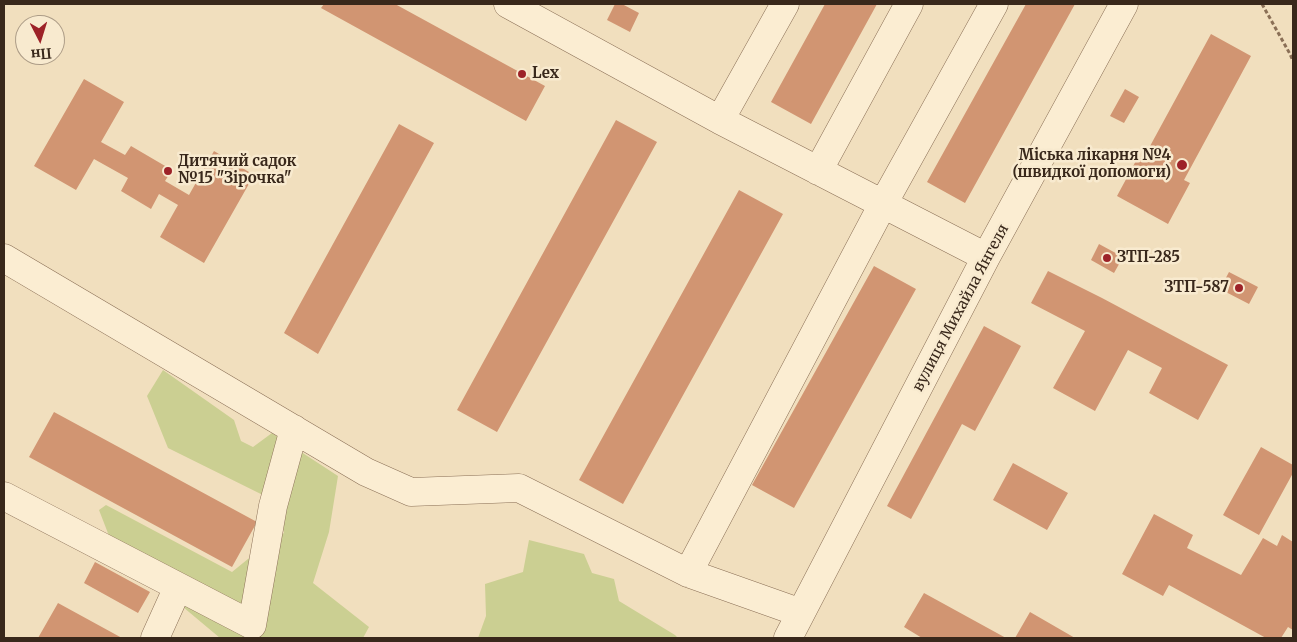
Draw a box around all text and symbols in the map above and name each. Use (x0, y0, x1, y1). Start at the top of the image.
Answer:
north arrow (15, 15, 65, 65)
text: Пн (30, 44, 52, 64)
place label: Lex (532, 65, 559, 83)
marker: Lex (516, 68, 528, 80)
place label: Міська лікарня №4 (швидкої допомоги) (1012, 147, 1171, 182)
place label: Дитячий садок №15 "Зірочка" (178, 153, 297, 188)
marker: Міська лікарня №4 (швидкої допомоги) (1175, 158, 1189, 172)
marker: Дитячий садок №15 "Зірочка" (162, 165, 174, 177)
street label: вулиця Михайла Янгеля (909, 221, 1013, 395)
place label: ЗТП-285 (1117, 249, 1180, 267)
marker: ЗТП-285 (1101, 252, 1113, 264)
place label: ЗТП-587 (1164, 279, 1229, 297)
marker: ЗТП-587 (1233, 282, 1245, 294)

